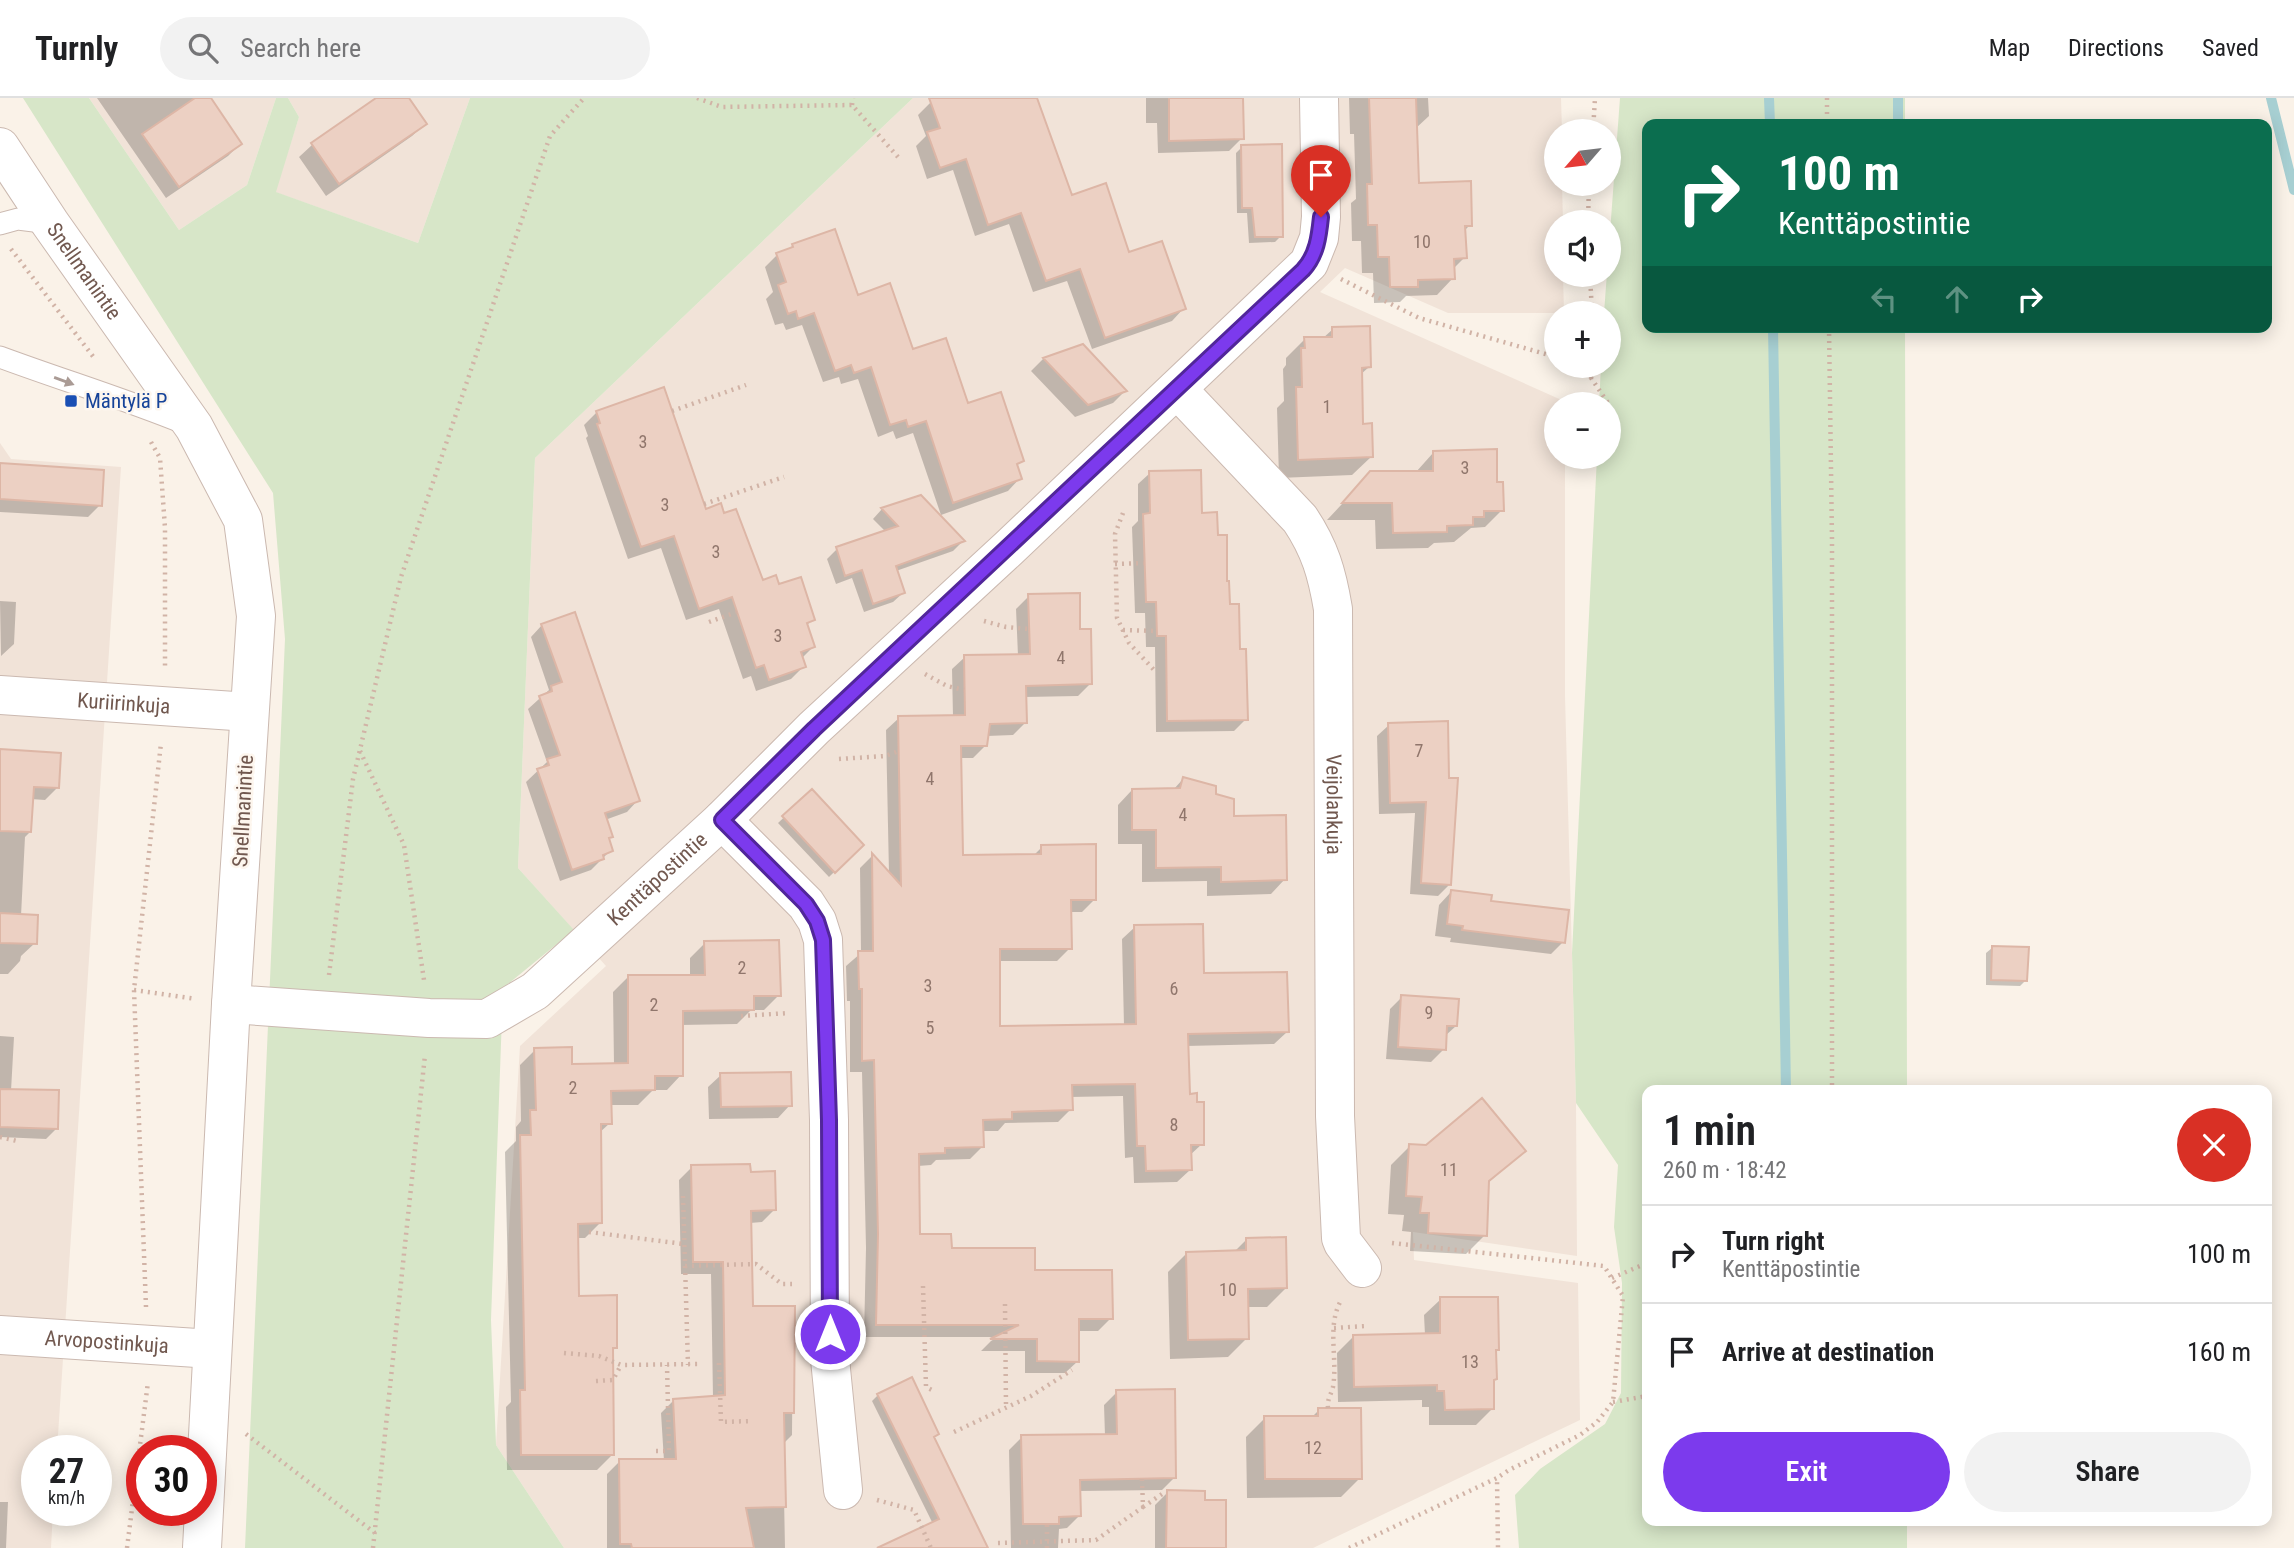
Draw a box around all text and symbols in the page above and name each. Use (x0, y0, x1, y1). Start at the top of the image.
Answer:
search box (160, 17, 650, 80)
text: Turnly (35, 29, 118, 68)
icon: search (184, 29, 222, 67)
text: Search here (240, 33, 361, 63)
text: Map (1989, 34, 2030, 62)
text: Directions (2068, 34, 2164, 62)
text: Saved (2202, 34, 2259, 62)
north arrow (1544, 119, 1620, 196)
map controls (1544, 119, 1621, 469)
pin (1291, 145, 1351, 217)
text: 100 m (1778, 145, 1900, 202)
icon: right (1663, 147, 1754, 238)
icon: arrive (1302, 156, 1340, 194)
text: Kenttäpostintie (1778, 204, 1970, 242)
button: sound (1544, 210, 1621, 287)
street label: Snellmanintie (42, 218, 126, 324)
house number: 10 (1413, 231, 1431, 252)
icon: left (1865, 280, 1903, 318)
icon: ahead (1938, 280, 1976, 318)
icon: right (2011, 280, 2049, 318)
button: + (1544, 301, 1621, 378)
one-way arrow (54, 375, 75, 386)
place label: Mäntylä P (85, 389, 167, 413)
button: − (1544, 392, 1621, 469)
marker: Mäntylä P (63, 393, 79, 409)
house number: 1 (1323, 396, 1331, 417)
house number: 3 (639, 431, 647, 452)
house number: 3 (1461, 457, 1469, 478)
house number: 3 (661, 494, 669, 515)
house number: 3 (712, 541, 720, 562)
house number: 3 (774, 625, 782, 646)
house number: 4 (1057, 647, 1066, 668)
street label: Kuriirinkuja (76, 688, 171, 719)
house number: 7 (1415, 740, 1424, 761)
street label: Snellmanintie (228, 754, 258, 868)
street label: Veijolankuja (1322, 754, 1346, 855)
house number: 4 (926, 768, 935, 789)
house number: 4 (1179, 804, 1188, 825)
street label: Kenttäpostintie (603, 827, 712, 930)
house number: 2 (738, 957, 747, 978)
house number: 3 (924, 975, 932, 996)
house number: 6 (1170, 978, 1178, 999)
house number: 2 (650, 994, 659, 1015)
house number: 9 (1425, 1002, 1433, 1023)
house number: 5 (926, 1017, 935, 1038)
house number: 2 (569, 1077, 578, 1098)
text: 1 min (1663, 1106, 1756, 1155)
button: close (2177, 1108, 2251, 1182)
house number: 8 (1170, 1114, 1178, 1135)
text: 260 m · 18:42 (1663, 1157, 1787, 1184)
house number: 11 (1440, 1159, 1458, 1180)
text: Turn right (1722, 1226, 1824, 1256)
icon: right (1663, 1235, 1701, 1273)
text: 100 m (2187, 1239, 2251, 1269)
text: Kenttäpostintie (1722, 1256, 1860, 1283)
house number: 10 (1219, 1279, 1237, 1300)
position arrow (793, 1297, 867, 1371)
street label: Arvopostinkuja (44, 1326, 170, 1358)
icon: arrive (1663, 1333, 1701, 1371)
text: Arrive at destination (1722, 1337, 1934, 1367)
text: 160 m (2187, 1337, 2251, 1367)
house number: 13 (1461, 1351, 1479, 1372)
button: Exit (1663, 1432, 1950, 1512)
button: Share (1964, 1432, 2251, 1512)
speed limit sign: 30 (126, 1435, 217, 1526)
house number: 12 (1304, 1437, 1322, 1458)
text: 27 (49, 1451, 84, 1492)
text: km/h (48, 1487, 85, 1508)

